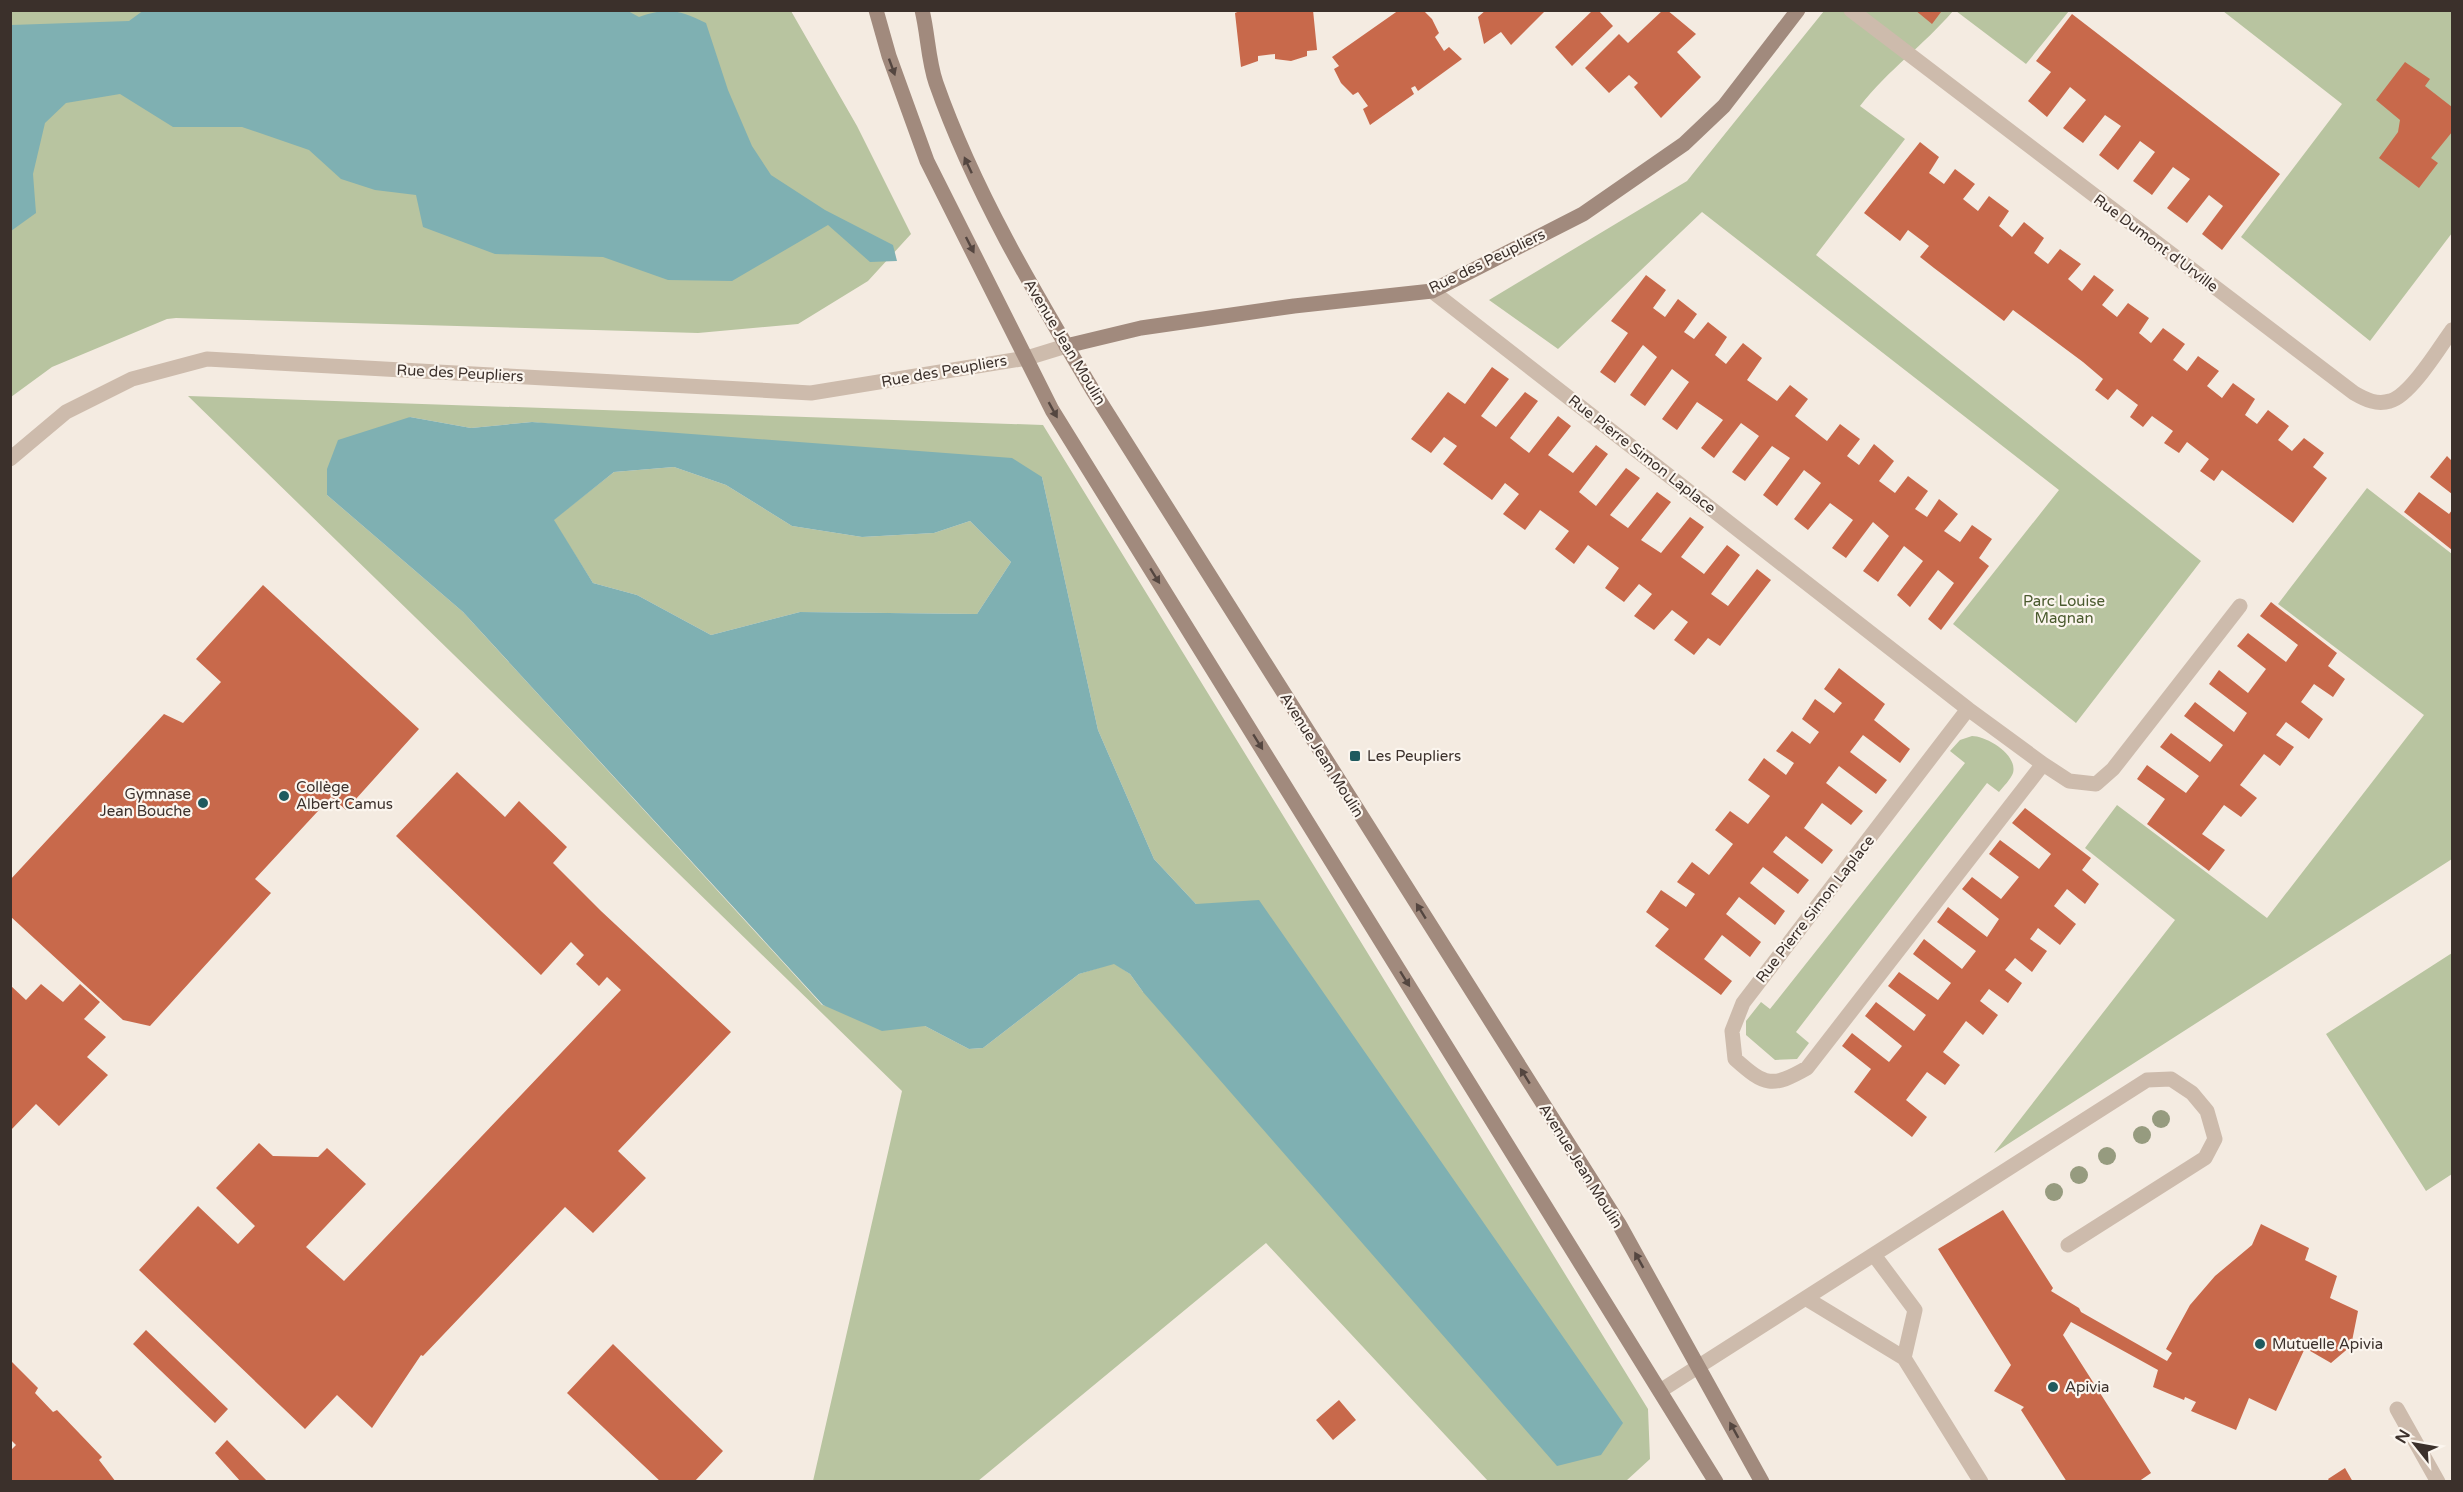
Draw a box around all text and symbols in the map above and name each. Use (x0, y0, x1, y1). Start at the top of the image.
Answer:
one-way arrow (888, 58, 898, 76)
one-way arrow (964, 156, 973, 173)
street label: Rue Dumont d'Urville (2090, 190, 2222, 296)
street label: Rue des Peupliers (1426, 225, 1548, 297)
one-way arrow (965, 236, 975, 254)
street label: Avenue Jean Moulin (1020, 276, 1110, 408)
street label: Rue des Peupliers (880, 351, 1008, 391)
street label: Rue des Peupliers (396, 361, 524, 385)
street label: Rue Pierre Simon Laplace (1565, 391, 1719, 517)
one-way arrow (1048, 402, 1058, 419)
one-way arrow (1150, 568, 1161, 584)
park label: Parc Louise Magnan (2023, 592, 2105, 627)
street label: Avenue Jean Moulin (1276, 689, 1368, 821)
one-way arrow (1252, 734, 1263, 750)
place label: Les Peupliers (1367, 747, 1461, 765)
marker: Les Peupliers (1348, 749, 1362, 763)
place label: Collège Albert Camus (296, 778, 393, 813)
place label: Gymnase Jean Bouche (100, 785, 191, 820)
marker: Collège Albert Camus (277, 789, 291, 803)
marker: Gymnase Jean Bouche (196, 796, 210, 810)
street label: Rue Pierre Simon Laplace (1752, 832, 1878, 986)
one-way arrow (1416, 903, 1427, 920)
one-way arrow (1399, 971, 1410, 987)
one-way arrow (1520, 1068, 1531, 1084)
street label: Avenue Jean Moulin (1535, 1100, 1627, 1232)
one-way arrow (1633, 1252, 1644, 1268)
place label: Mutuelle Apivia (2272, 1335, 2383, 1353)
marker: Mutuelle Apivia (2253, 1337, 2267, 1351)
place label: Apivia (2065, 1378, 2109, 1396)
marker: Apivia (2046, 1380, 2060, 1394)
north arrow (2385, 1414, 2445, 1474)
one-way arrow (1729, 1422, 1739, 1439)
text: N (2391, 1426, 2415, 1447)

